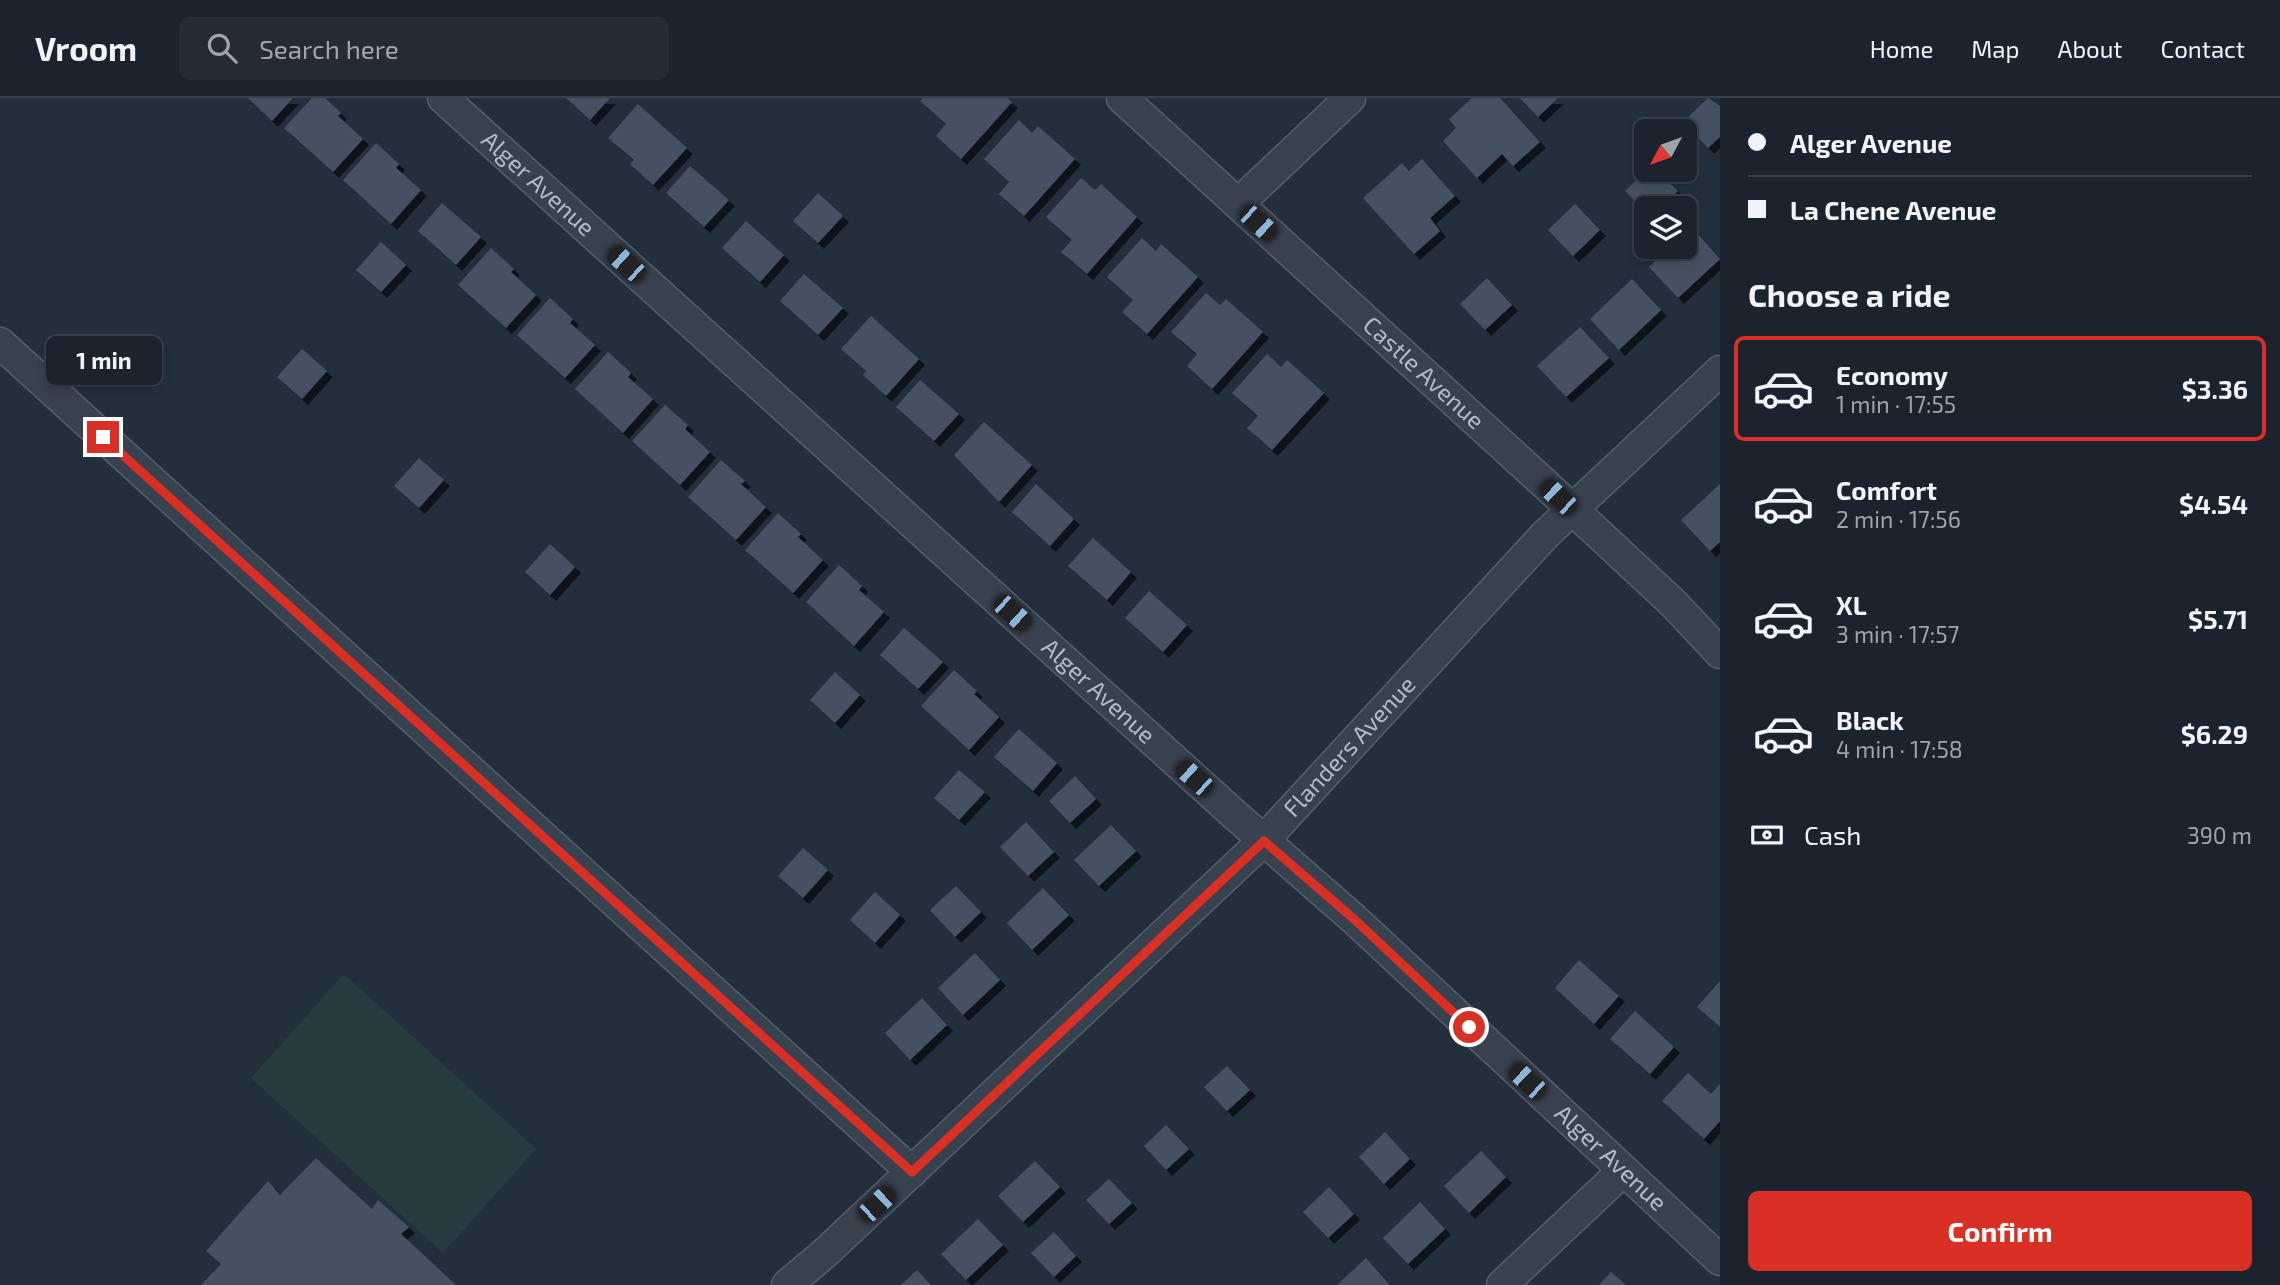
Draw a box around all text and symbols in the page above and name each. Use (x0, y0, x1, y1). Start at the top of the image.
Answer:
search box (179, 17, 669, 80)
text: Vroom (35, 28, 137, 68)
icon: search (203, 29, 241, 67)
text: Search here (259, 33, 399, 64)
text: Home (1870, 34, 1933, 63)
text: Map (1971, 34, 2019, 63)
text: About (2057, 34, 2123, 63)
text: Contact (2161, 34, 2245, 63)
north arrow (1634, 119, 1698, 182)
map controls (1634, 119, 1697, 259)
street label: Alger Avenue (476, 124, 601, 241)
text: Alger Avenue (1790, 127, 1952, 158)
text: La Chene Avenue (1790, 194, 1997, 225)
button: layers (1634, 196, 1697, 259)
car (1236, 201, 1281, 245)
car (604, 242, 649, 286)
text: Choose a ride (1748, 275, 1951, 313)
street label: Castle Avenue (1358, 309, 1491, 434)
callout: 1 min (45, 336, 161, 384)
text: 1 min (76, 346, 132, 374)
icon: car (1752, 357, 1815, 420)
text: Economy (1836, 359, 1948, 390)
text: $3.36 (2182, 373, 2248, 404)
text: 1 min · 17:55 (1836, 390, 1956, 418)
route end (87, 421, 119, 453)
icon: car (1752, 472, 1815, 535)
text: Comfort (1836, 474, 1937, 505)
car (1536, 475, 1581, 519)
text: $4.54 (2179, 488, 2248, 519)
text: 2 min · 17:56 (1836, 505, 1961, 533)
icon: car (1752, 587, 1815, 650)
text: XL (1836, 589, 1867, 620)
car (990, 591, 1035, 635)
text: $5.71 (2188, 603, 2248, 634)
text: 3 min · 17:57 (1836, 620, 1959, 648)
street label: Alger Avenue (1037, 632, 1162, 749)
street label: Flanders Avenue (1277, 670, 1421, 822)
icon: car (1752, 702, 1815, 765)
text: Black (1836, 704, 1904, 735)
text: $6.29 (2181, 718, 2248, 749)
text: 4 min · 17:58 (1836, 735, 1963, 763)
car (1172, 756, 1217, 800)
icon: cash (1748, 816, 1786, 854)
text: Cash (1804, 819, 1861, 850)
text: 390 m (2187, 821, 2252, 849)
route start (1453, 1011, 1485, 1043)
car (1505, 1059, 1550, 1103)
street label: Alger Avenue (1549, 1098, 1674, 1216)
car (855, 1182, 900, 1226)
button: Confirm (1748, 1191, 2252, 1271)

